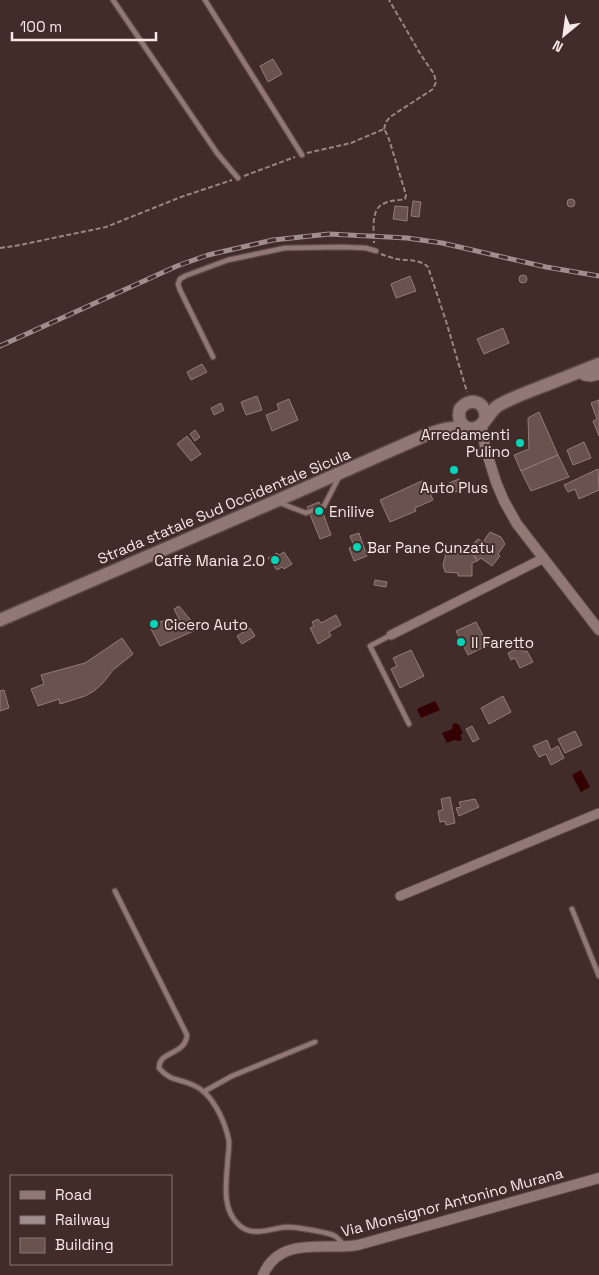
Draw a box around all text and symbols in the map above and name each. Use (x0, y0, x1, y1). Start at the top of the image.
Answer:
scale bar (12, 10, 156, 42)
north arrow (539, 10, 589, 60)
text: 100 m (20, 17, 62, 36)
text: N (549, 36, 566, 57)
place label: Arredamenti Pulino (421, 425, 510, 461)
marker: Arredamenti Pulino (514, 437, 526, 449)
street label: Strada statale Sud Occidentale Sicula (95, 444, 354, 568)
marker: Auto Plus (448, 464, 460, 476)
place label: Auto Plus (420, 478, 488, 497)
place label: Enilive (329, 502, 374, 521)
marker: Enilive (313, 505, 325, 517)
place label: Bar Pane Cunzatu (367, 538, 494, 557)
marker: Bar Pane Cunzatu (351, 541, 363, 553)
place label: Caffè Mania 2.0 (154, 551, 265, 570)
marker: Caffè Mania 2.0 (269, 554, 281, 566)
place label: Cicero Auto (164, 615, 248, 634)
marker: Cicero Auto (148, 618, 160, 630)
place label: Il Faretto (471, 633, 534, 652)
marker: Il Faretto (455, 636, 467, 648)
street label: Via Monsignor Antonino Murana (339, 1163, 566, 1241)
legend (10, 1175, 172, 1265)
text: Road (55, 1185, 92, 1204)
text: Railway (55, 1210, 110, 1229)
text: Building (55, 1235, 114, 1254)

